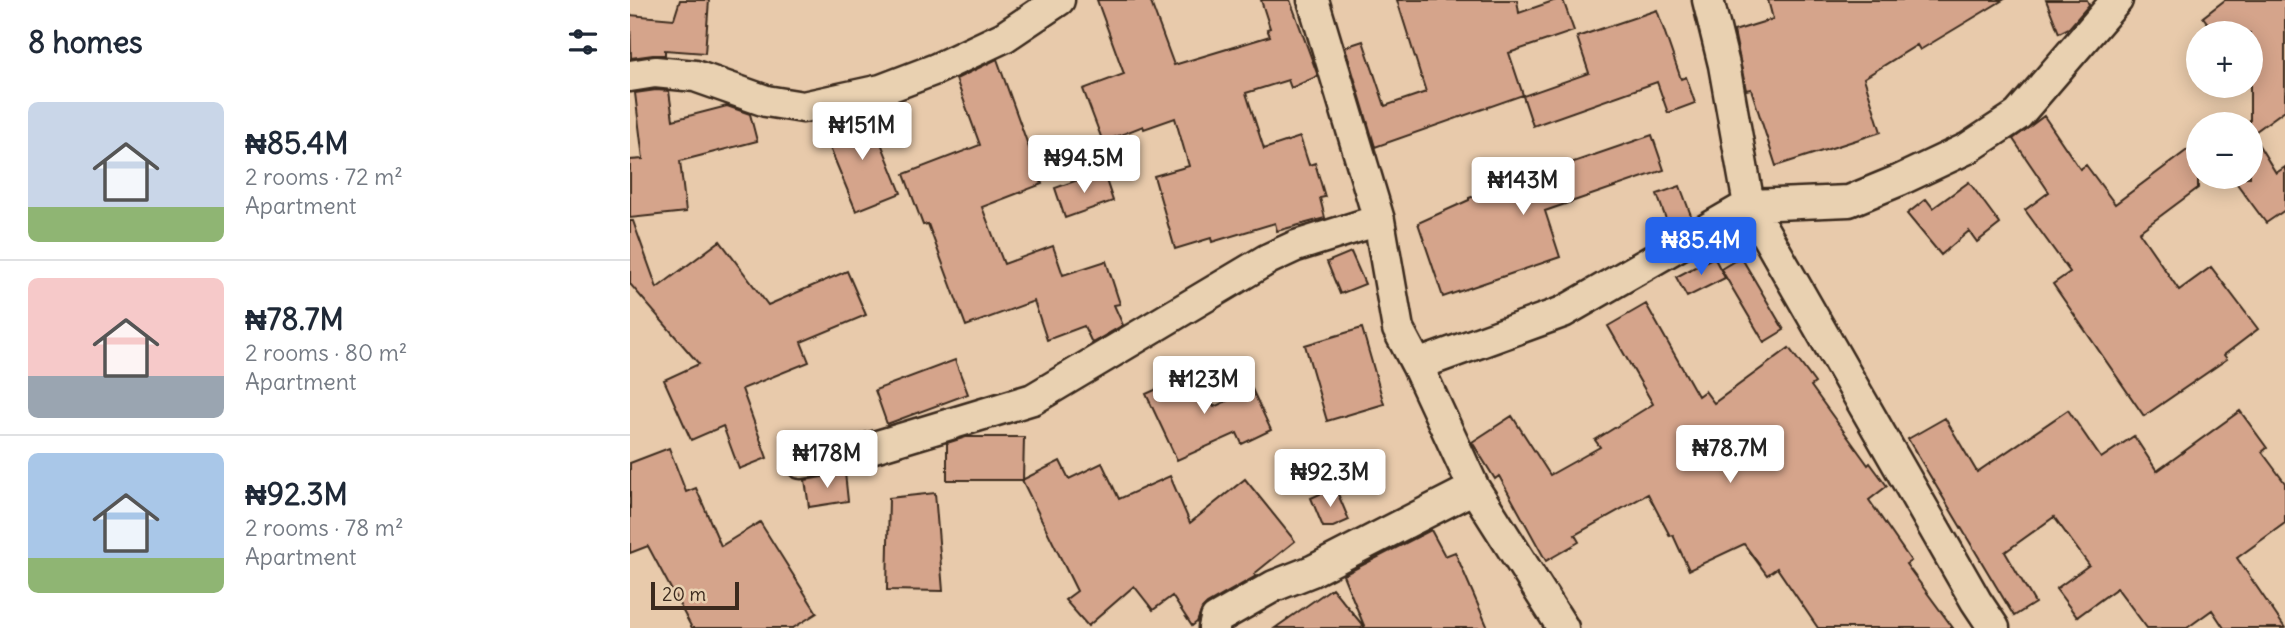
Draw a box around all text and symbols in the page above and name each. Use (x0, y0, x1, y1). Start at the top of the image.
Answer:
map controls (2186, 21, 2263, 189)
button: + (2186, 21, 2263, 98)
text: 8 homes (28, 23, 143, 61)
icon: filters (564, 23, 602, 61)
pin: ₦151M (813, 102, 911, 162)
text: ₦151M (829, 110, 895, 139)
button: − (2186, 112, 2263, 189)
text: ₦85.4M (245, 124, 349, 162)
icon: home (84, 130, 168, 214)
pin: ₦94.5M (1027, 136, 1141, 195)
text: ₦94.5M (1044, 143, 1124, 172)
pin: ₦143M (1474, 158, 1572, 217)
text: 2 rooms · 72 m² (245, 162, 403, 191)
text: ₦143M (1488, 165, 1558, 194)
text: Apartment (245, 191, 357, 220)
pin: ₦85.4M (1644, 218, 1758, 277)
text: ₦85.4M (1661, 225, 1741, 254)
text: ₦78.7M (245, 300, 344, 338)
icon: home (84, 306, 168, 390)
text: 2 rooms · 80 m² (245, 338, 407, 367)
pin: ₦123M (1155, 356, 1253, 416)
text: ₦123M (1169, 364, 1239, 393)
text: Apartment (245, 367, 357, 396)
pin: ₦78.7M (1673, 426, 1787, 485)
pin: ₦178M (778, 430, 876, 490)
text: ₦78.7M (1692, 433, 1768, 462)
text: ₦178M (793, 438, 861, 467)
pin: ₦92.3M (1273, 449, 1387, 509)
text: ₦92.3M (1291, 457, 1369, 486)
text: ₦92.3M (245, 475, 348, 513)
icon: home (84, 481, 168, 565)
text: 2 rooms · 78 m² (245, 513, 404, 542)
text: Apartment (245, 542, 357, 571)
scale bar (651, 579, 738, 611)
text: 20 m (662, 582, 706, 606)

